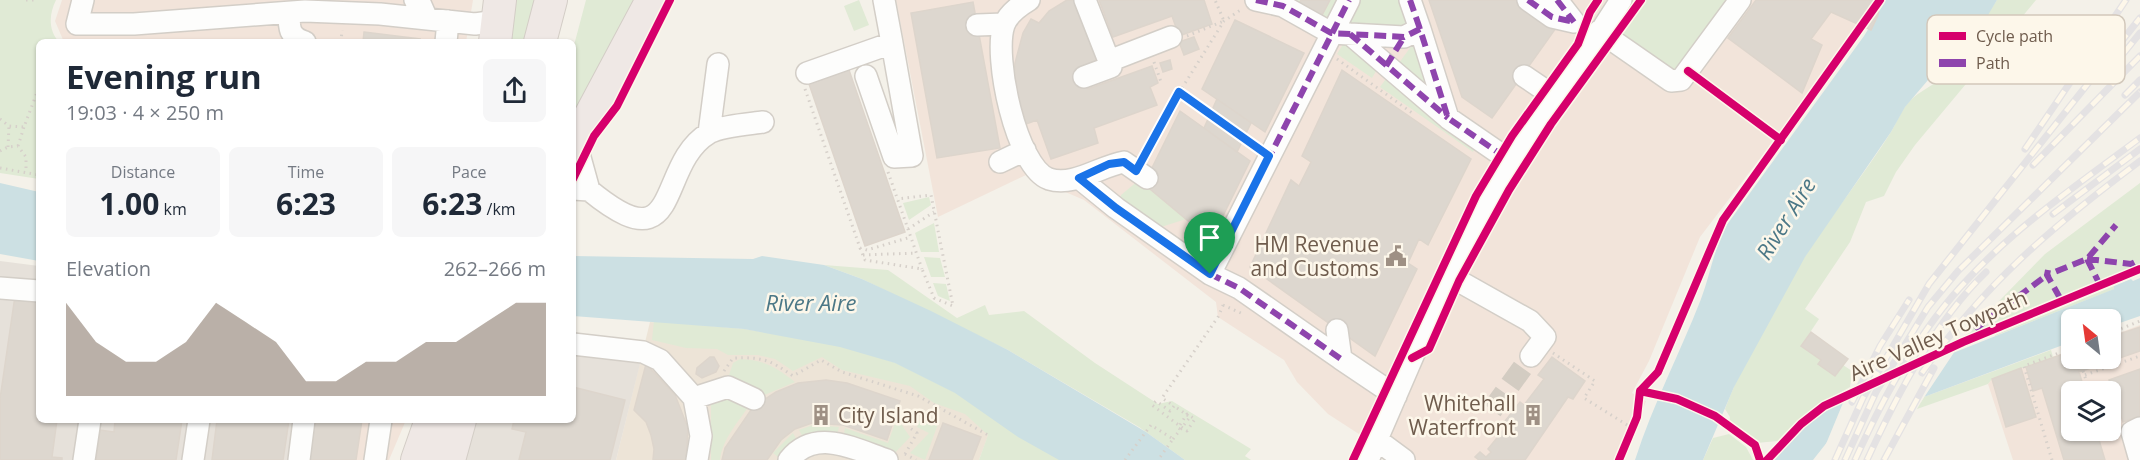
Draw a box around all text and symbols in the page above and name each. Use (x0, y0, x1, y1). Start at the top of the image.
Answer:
legend (1927, 15, 2125, 84)
text: Cycle path (1976, 25, 2053, 47)
text: Path (1976, 52, 2010, 74)
text: Evening run (66, 54, 262, 99)
button: share (483, 59, 546, 122)
text: 19:03 · 4 × 250 m (66, 99, 224, 126)
text: Distance (111, 161, 175, 183)
text: Time (288, 161, 324, 183)
text: Pace (451, 161, 487, 183)
water label: River Aire (1748, 171, 1822, 265)
text: 1.00 (99, 183, 159, 224)
text: 6:23 (276, 183, 336, 224)
text: 6:23 (422, 183, 482, 224)
text: km (159, 198, 187, 220)
text: /km (482, 198, 516, 220)
pin (1184, 212, 1235, 274)
icon: arrive (1193, 221, 1226, 254)
place label: HM Revenue and Customs (1250, 230, 1379, 282)
public building icon: HM Revenue and Customs (1384, 244, 1408, 268)
text: Elevation (66, 255, 151, 282)
text: 262–266 m (444, 255, 546, 282)
street label: Aire Valley Towpath (1844, 283, 2032, 387)
water label: River Aire (765, 287, 857, 317)
north arrow (2061, 309, 2121, 369)
map controls (2061, 309, 2121, 441)
button: layers (2061, 381, 2121, 441)
place label: Whitehall Waterfront (1408, 389, 1516, 441)
place label: City Island (838, 401, 939, 429)
building icon: City Island (809, 403, 833, 427)
building icon: Whitehall Waterfront (1521, 403, 1545, 427)

